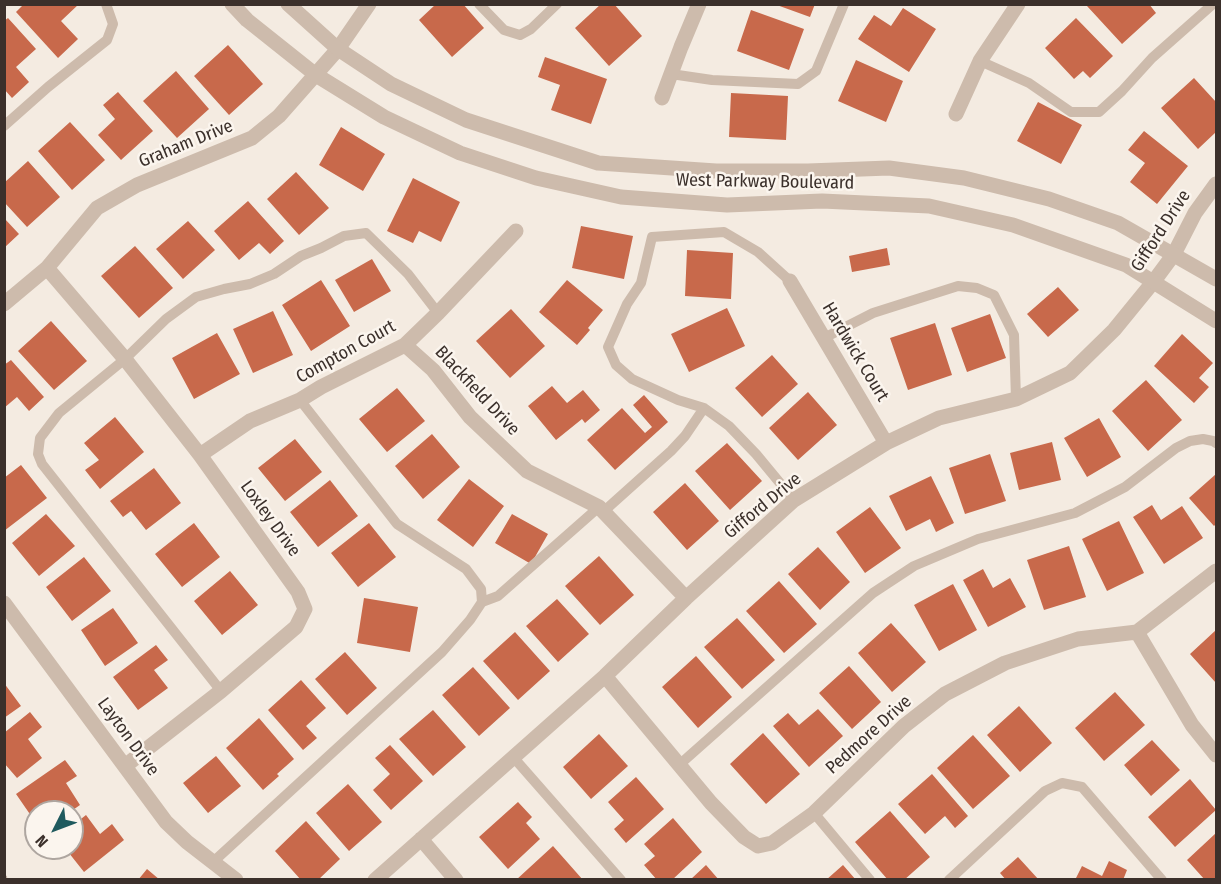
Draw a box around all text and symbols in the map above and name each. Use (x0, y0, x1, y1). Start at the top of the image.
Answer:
street label: Graham Drive (136, 115, 236, 173)
street label: West Parkway Boulevard (676, 170, 854, 194)
street label: Gifford Drive (1127, 186, 1195, 276)
street label: Hardwick Court (817, 299, 893, 405)
street label: Compton Court (293, 316, 399, 388)
street label: Blackfield Drive (430, 342, 524, 440)
street label: Gifford Drive (720, 468, 806, 544)
street label: Loxley Drive (235, 477, 305, 561)
street label: Pedmore Drive (822, 691, 916, 779)
street label: Layton Drive (92, 694, 164, 780)
north arrow (24, 800, 84, 860)
text: N (31, 831, 52, 851)

